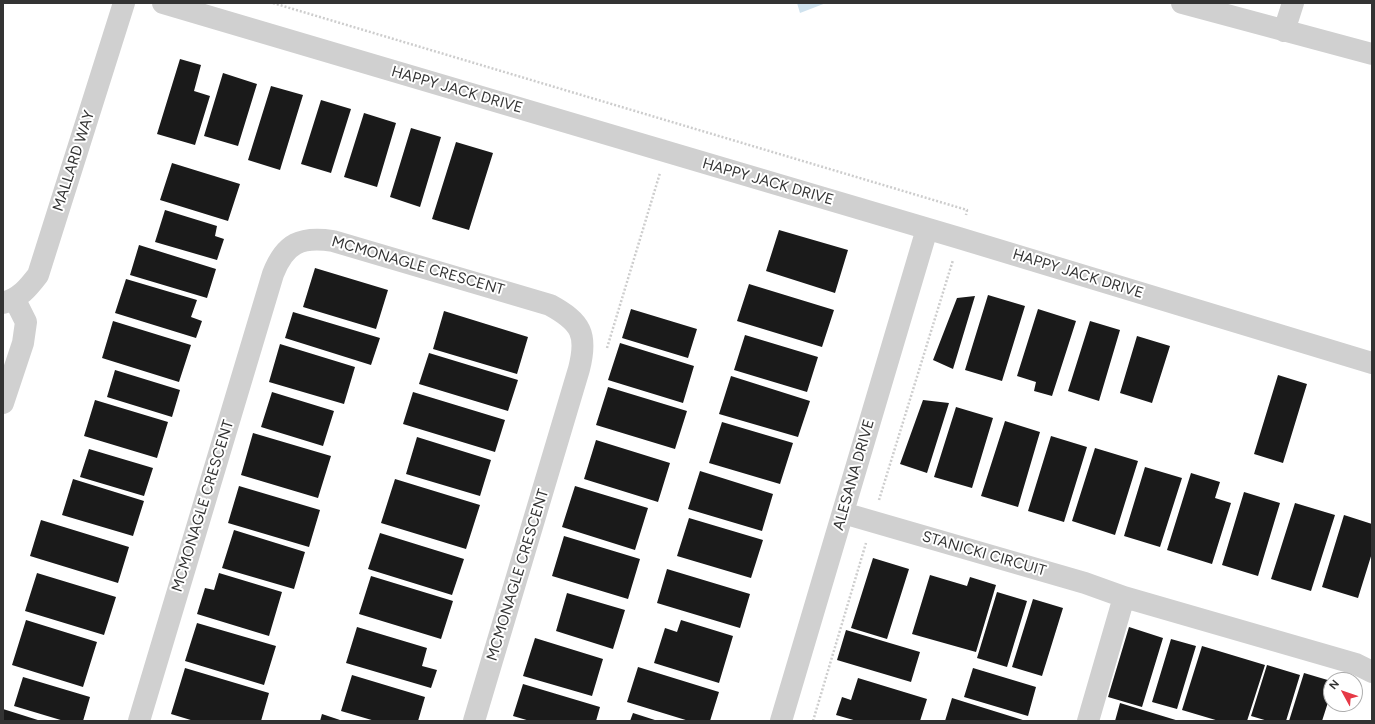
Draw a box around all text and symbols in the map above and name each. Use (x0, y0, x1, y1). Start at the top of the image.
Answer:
street label: HAPPY JACK DRIVE (389, 63, 525, 117)
street label: MALLARD WAY (49, 108, 99, 214)
street label: HAPPY JACK DRIVE (700, 155, 836, 209)
street label: MCMONAGLE CRESCENT (330, 233, 506, 299)
street label: HAPPY JACK DRIVE (1010, 246, 1146, 302)
street label: ALESANA DRIVE (830, 417, 878, 533)
street label: MCMONAGLE CRESCENT (168, 418, 238, 594)
street label: MCMONAGLE CRESCENT (483, 487, 553, 663)
street label: STANICKI CIRCUIT (920, 528, 1048, 580)
north arrow (1323, 672, 1363, 712)
text: N (1326, 677, 1342, 692)

